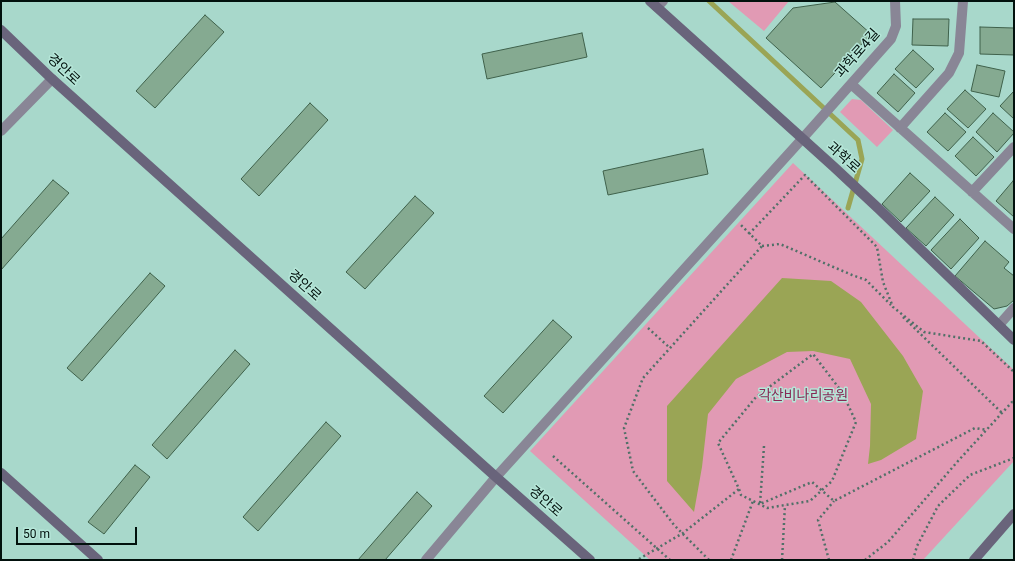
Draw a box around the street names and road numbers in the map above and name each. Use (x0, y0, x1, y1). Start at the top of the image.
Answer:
street label: 과학로4길 (832, 26, 884, 82)
street label: 경안로 (43, 51, 83, 89)
street label: 과학로 (823, 139, 863, 177)
street label: 경안로 (284, 267, 324, 305)
street label: 경안로 (525, 483, 565, 521)

